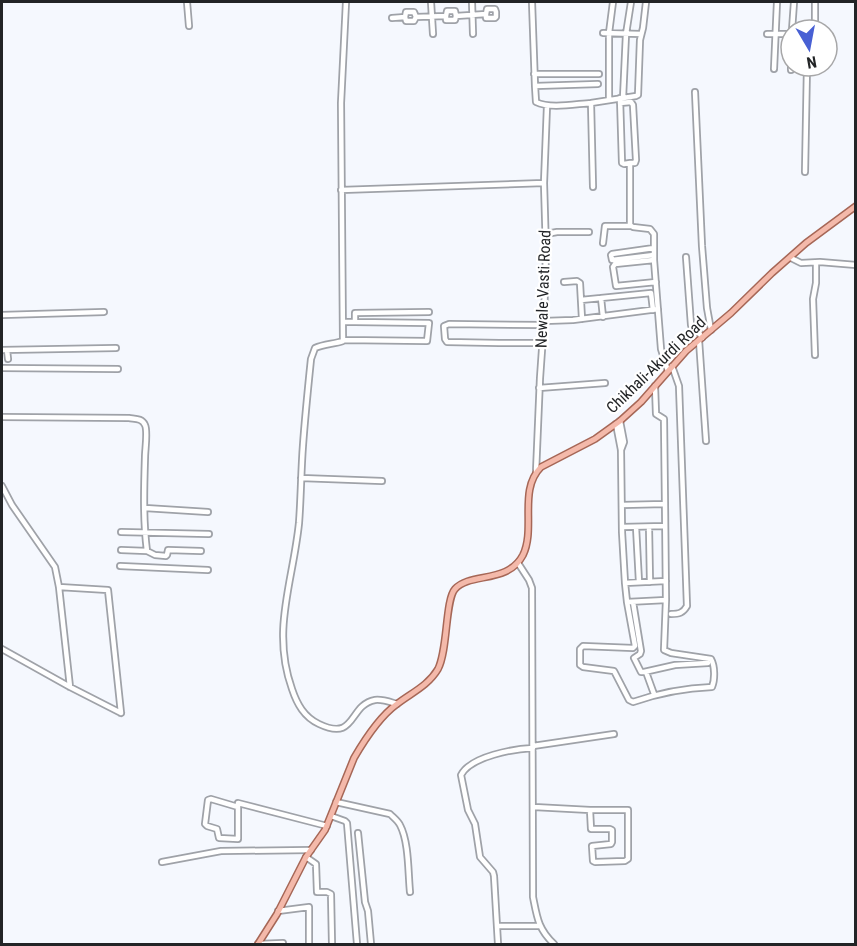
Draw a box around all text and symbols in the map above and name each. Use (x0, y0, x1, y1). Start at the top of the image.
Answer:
north arrow (779, 18, 839, 78)
text: N (805, 52, 818, 72)
street label: Newale Vasti Road (531, 230, 555, 348)
street label: Chikhali-Akurdi Road (602, 313, 710, 417)

